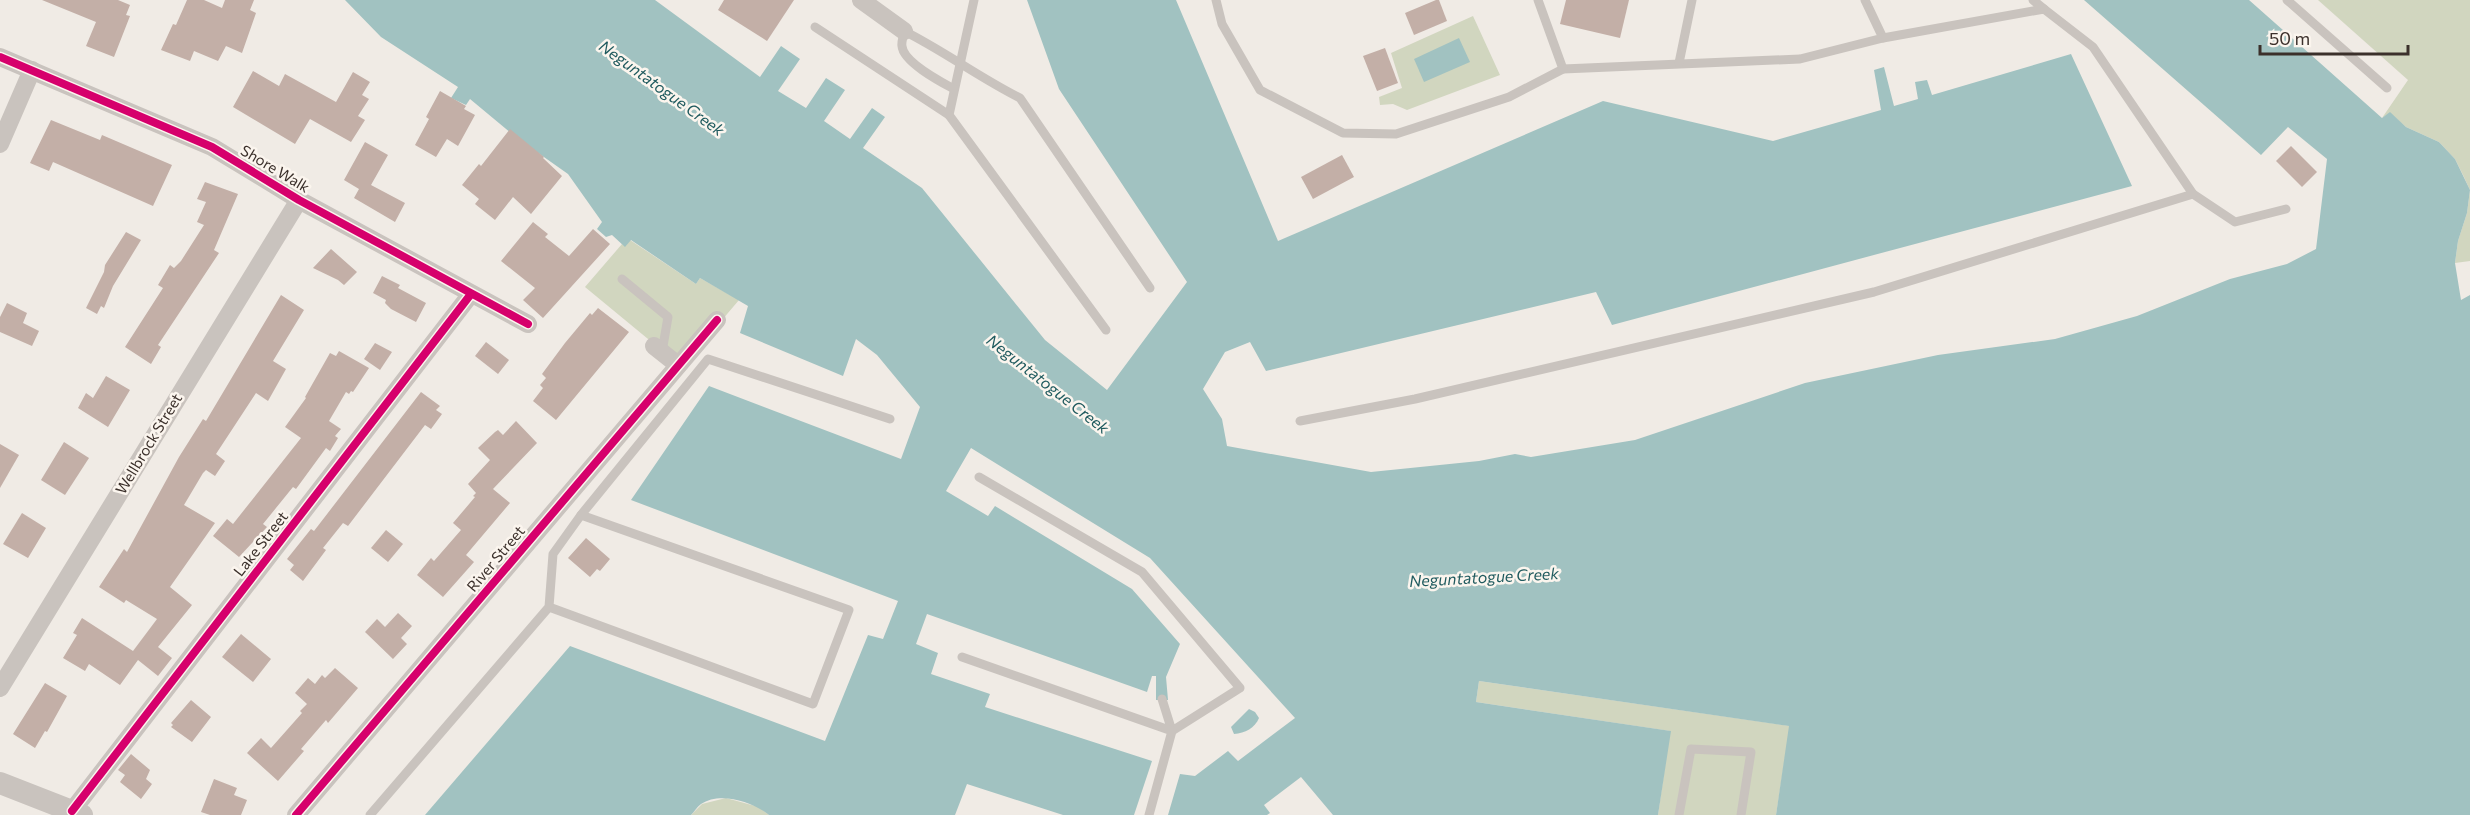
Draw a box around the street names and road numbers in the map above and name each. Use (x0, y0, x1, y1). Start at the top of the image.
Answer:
street label: Shore Walk (238, 141, 313, 196)
street label: Wellbrock Street (111, 390, 185, 497)
street label: Lake Street (229, 507, 291, 579)
street label: River Street (462, 522, 528, 595)

